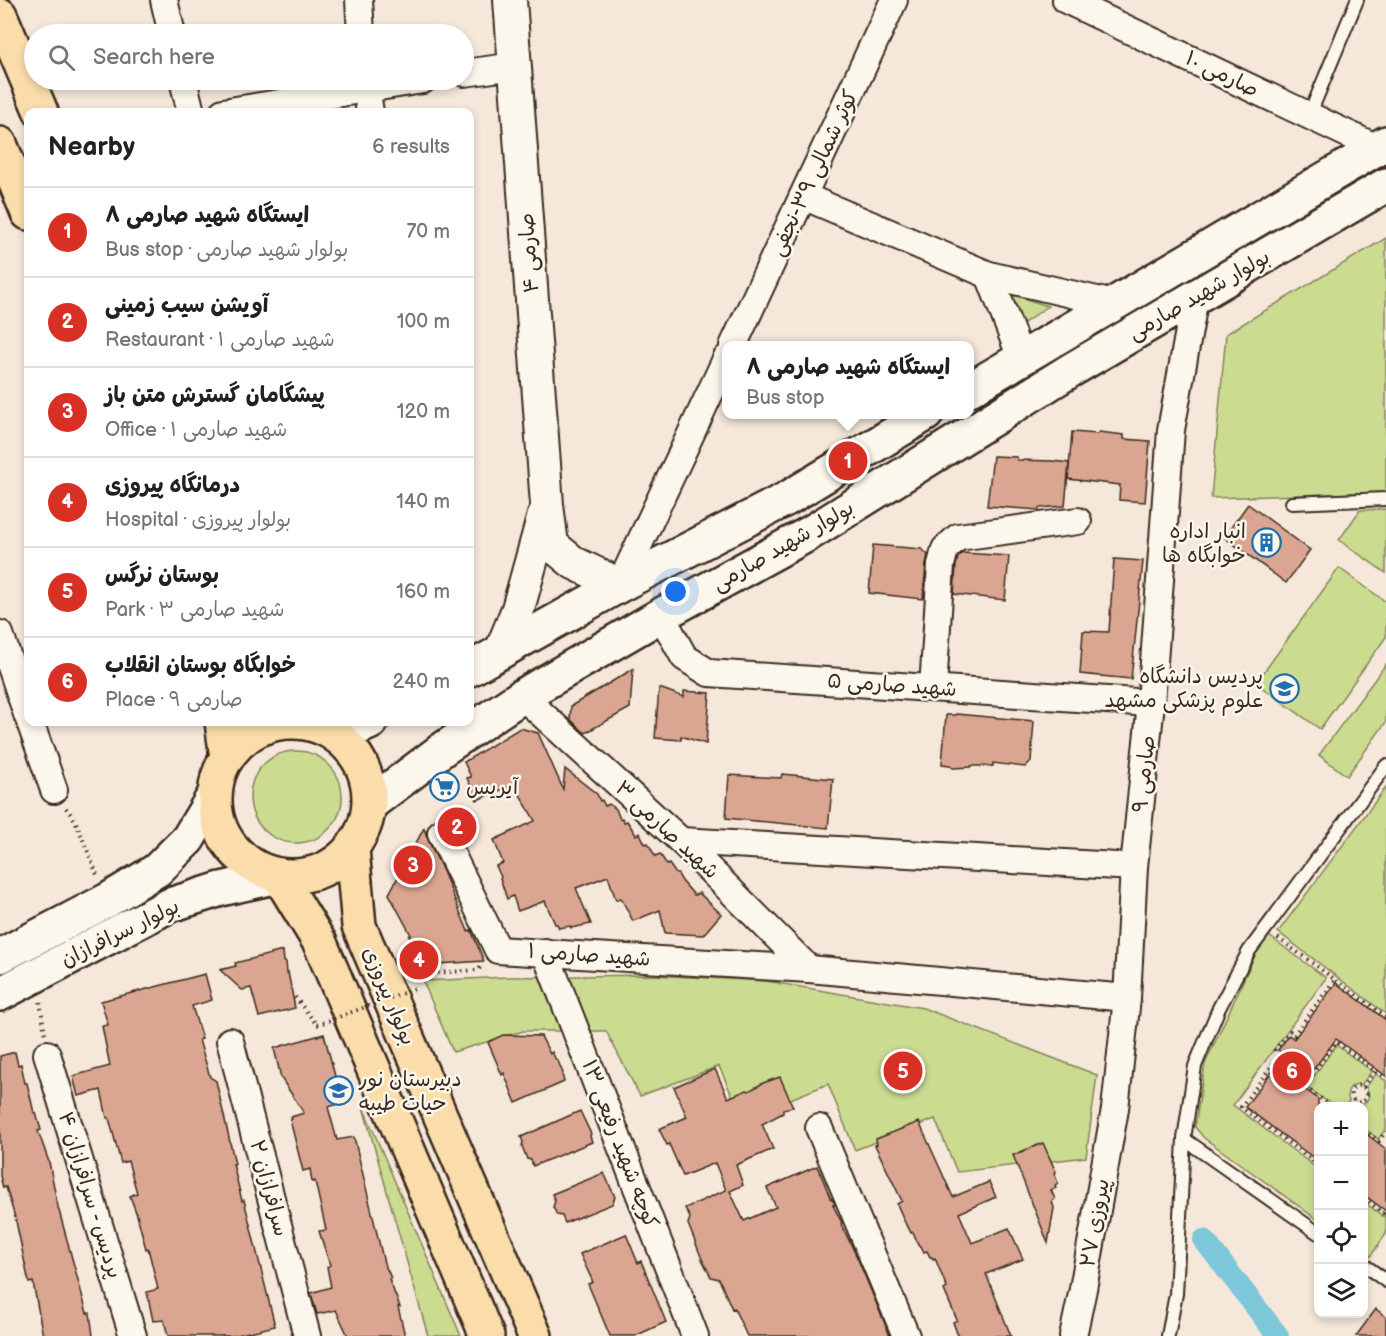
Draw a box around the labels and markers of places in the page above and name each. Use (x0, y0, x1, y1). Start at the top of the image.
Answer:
pin: 1 (828, 438, 868, 484)
place label: انبار اداره خوابگاه ها (1162, 519, 1246, 568)
building icon: انبار اداره خوابگاه ها (1251, 527, 1283, 559)
place label: پردیس دانشگاه علوم پزشکی مشهد (1104, 664, 1263, 716)
school or university icon: پردیس دانشگاه علوم پزشکی مشهد (1268, 672, 1300, 704)
supermarket icon: آیریس (429, 771, 461, 803)
place label: آیریس (466, 775, 519, 800)
pin: 2 (438, 804, 476, 850)
pin: 3 (394, 842, 432, 888)
pin: 4 (400, 938, 438, 982)
pin: 5 (884, 1048, 922, 1094)
pin: 6 (1272, 1048, 1312, 1094)
place label: دبیرستان نور حیات طیبه (358, 1067, 462, 1116)
school or university icon: دبیرستان نور حیات طیبه (322, 1075, 354, 1107)

